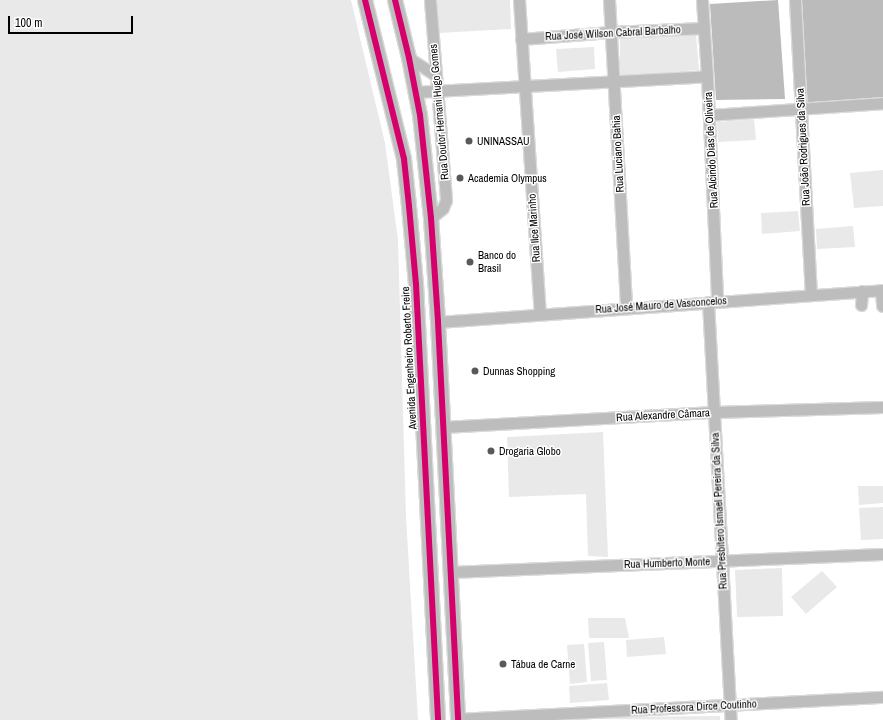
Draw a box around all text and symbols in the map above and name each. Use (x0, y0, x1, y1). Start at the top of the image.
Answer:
scale bar (10, 8, 135, 34)
text: 100 m (15, 15, 42, 31)
street label: Rua José Wilson Cabral Barbalho (545, 23, 681, 43)
street label: Rua Doutor Hernani Hugo Gomes (426, 44, 452, 180)
street label: Rua João Rodrigues da Silva (793, 88, 813, 206)
street label: Rua Alcindo Dias de Oliveira (701, 91, 721, 209)
street label: Rua Luciano Bahia (609, 115, 627, 193)
place label: UNINASSAU (477, 134, 530, 148)
marker: UNINASSAU (464, 136, 474, 146)
place label: Academia Olympus (468, 171, 547, 185)
marker: Academia Olympus (455, 173, 465, 183)
street label: Rua Ilce Marinho (525, 193, 543, 263)
place label: Banco do Brasil (478, 249, 516, 275)
marker: Banco do Brasil (465, 257, 475, 267)
street label: Avenida Engenheiro Roberto Freire (399, 286, 419, 430)
street label: Rua José Mauro de Vasconcelos (595, 294, 727, 316)
place label: Dunnas Shopping (483, 364, 555, 378)
marker: Dunnas Shopping (470, 366, 480, 376)
street label: Rua Alexandre Câmara (616, 406, 710, 424)
street label: Rua Presbítero Ismael Pereira da Silva (708, 432, 730, 590)
place label: Drogaria Globo (499, 444, 561, 458)
marker: Drogaria Globo (486, 446, 496, 456)
street label: Rua Humberto Monte (624, 555, 710, 571)
place label: Tábua de Carne (511, 657, 575, 671)
marker: Tábua de Carne (498, 659, 508, 669)
street label: Rua Professora Dirce Coutinho (631, 697, 757, 717)

